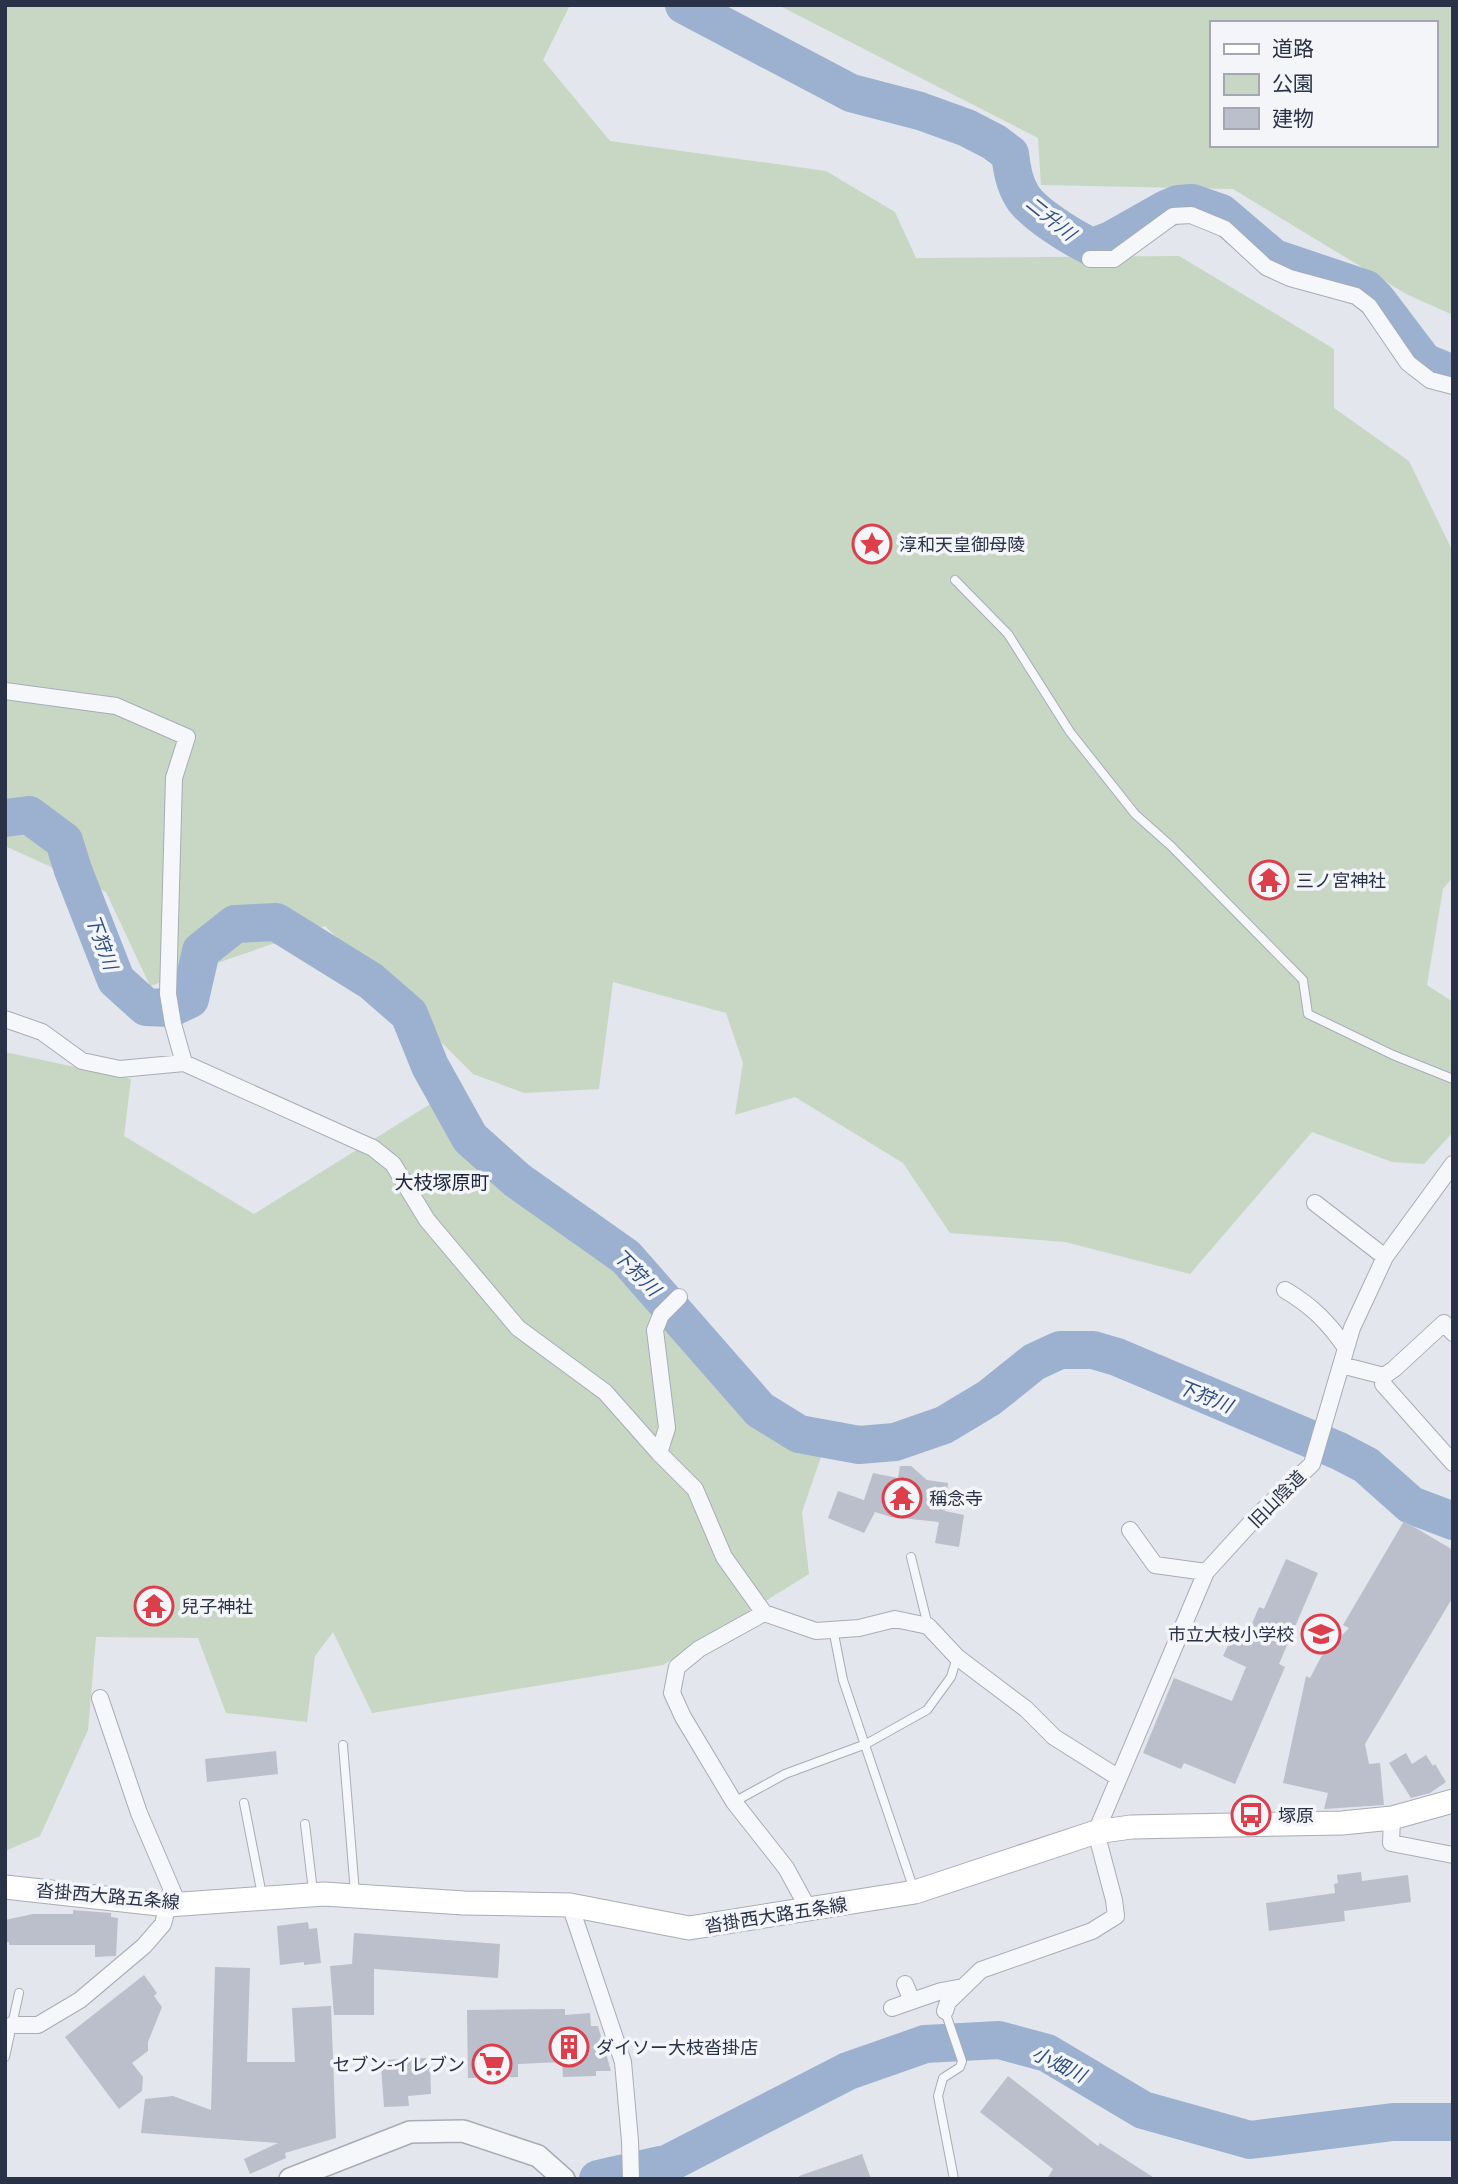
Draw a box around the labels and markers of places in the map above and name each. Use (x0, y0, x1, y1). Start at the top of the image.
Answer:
place icon: 淳和天皇御母陵 (851, 523, 893, 565)
place label: 淳和天皇御母陵 (899, 533, 1025, 556)
temple icon: 三ノ宮神社 (1248, 859, 1290, 901)
place label: 三ノ宮神社 (1296, 869, 1386, 892)
temple icon: 稱念寺 (881, 1477, 923, 1519)
place label: 稱念寺 (929, 1487, 983, 1510)
temple icon: 兒子神社 (133, 1585, 175, 1627)
place label: 兒子神社 (181, 1595, 253, 1618)
school or university icon: 市立大枝小学校 (1300, 1613, 1342, 1655)
place label: 市立大枝小学校 (1168, 1623, 1294, 1646)
bus stop icon: 塚原 (1230, 1794, 1272, 1836)
place label: 塚原 (1278, 1804, 1314, 1827)
building icon: ダイソー大枝沓掛店 (548, 2026, 590, 2068)
place label: ダイソー大枝沓掛店 (596, 2036, 758, 2059)
supermarket icon: セブン-イレブン (471, 2043, 513, 2085)
place label: セブン-イレブン (333, 2053, 465, 2076)

